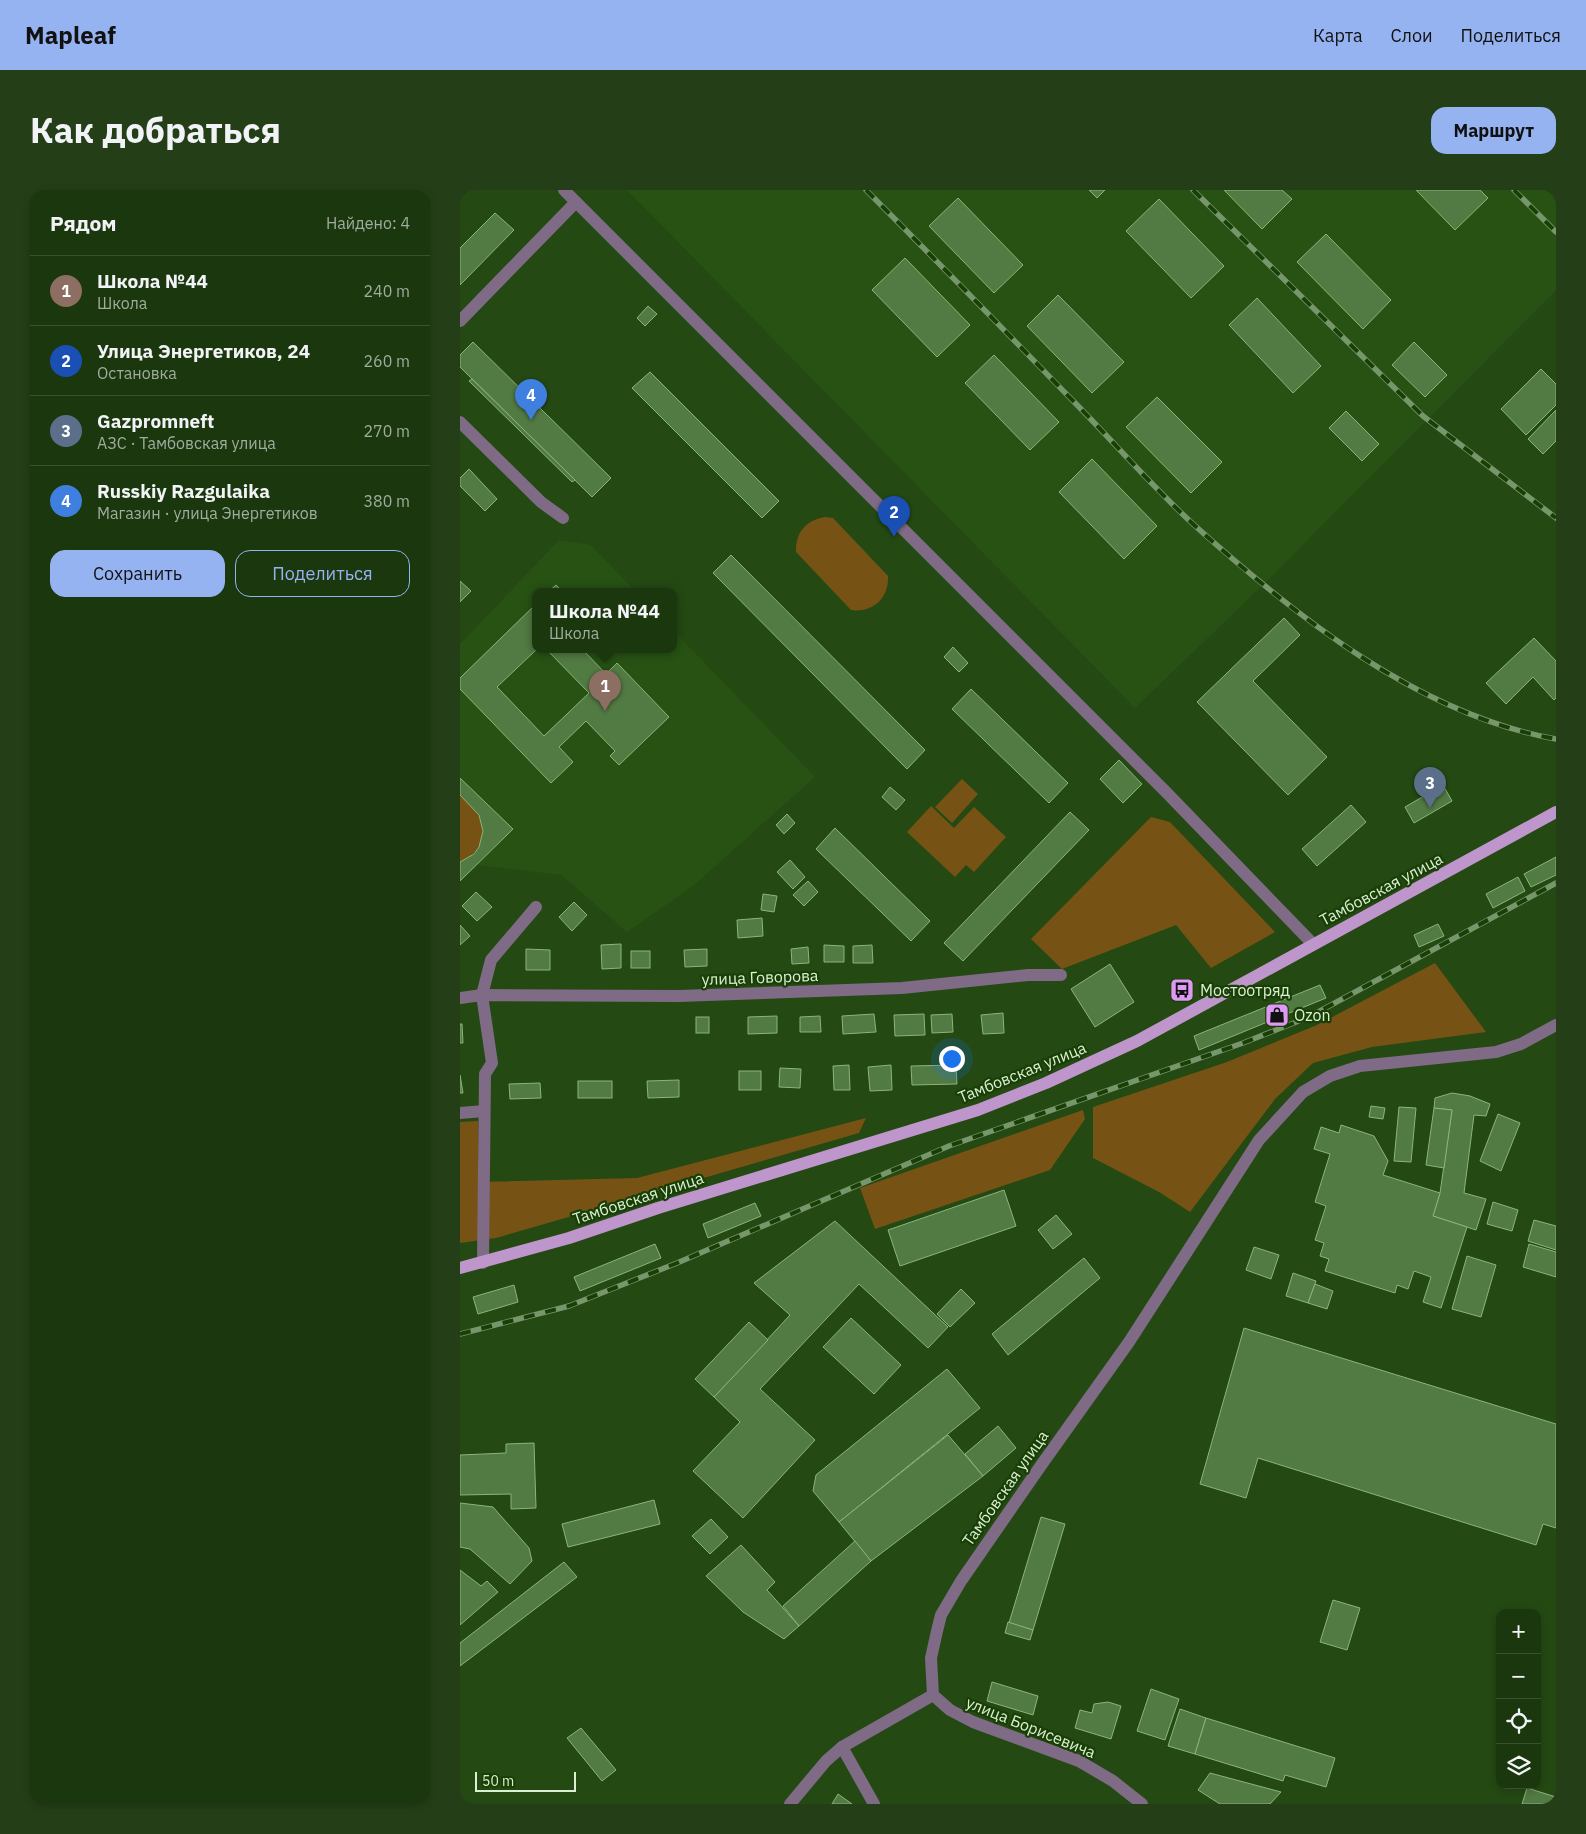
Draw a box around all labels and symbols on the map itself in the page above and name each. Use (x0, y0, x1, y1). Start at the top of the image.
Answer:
pin: 4 (515, 379, 547, 420)
pin: 2 (878, 496, 910, 537)
pin: 1 (589, 670, 621, 711)
pin: 3 (1414, 767, 1446, 808)
street label: Тамбовская улица (1316, 848, 1446, 930)
street label: улица Говорова (701, 965, 819, 989)
bus stop icon: Мостоотряд (1169, 977, 1195, 1003)
place label: Мостоотряд (1200, 980, 1291, 1000)
shop icon: Ozon (1264, 1002, 1290, 1028)
place label: Ozon (1294, 1005, 1331, 1025)
street label: Тамбовская улица (955, 1037, 1089, 1107)
your location (939, 1046, 965, 1072)
street label: Тамбовская улица (570, 1167, 706, 1229)
street label: Тамбовская улица (958, 1426, 1053, 1550)
street label: улица Борисевича (963, 1692, 1099, 1762)
scale bar (475, 1769, 576, 1792)

